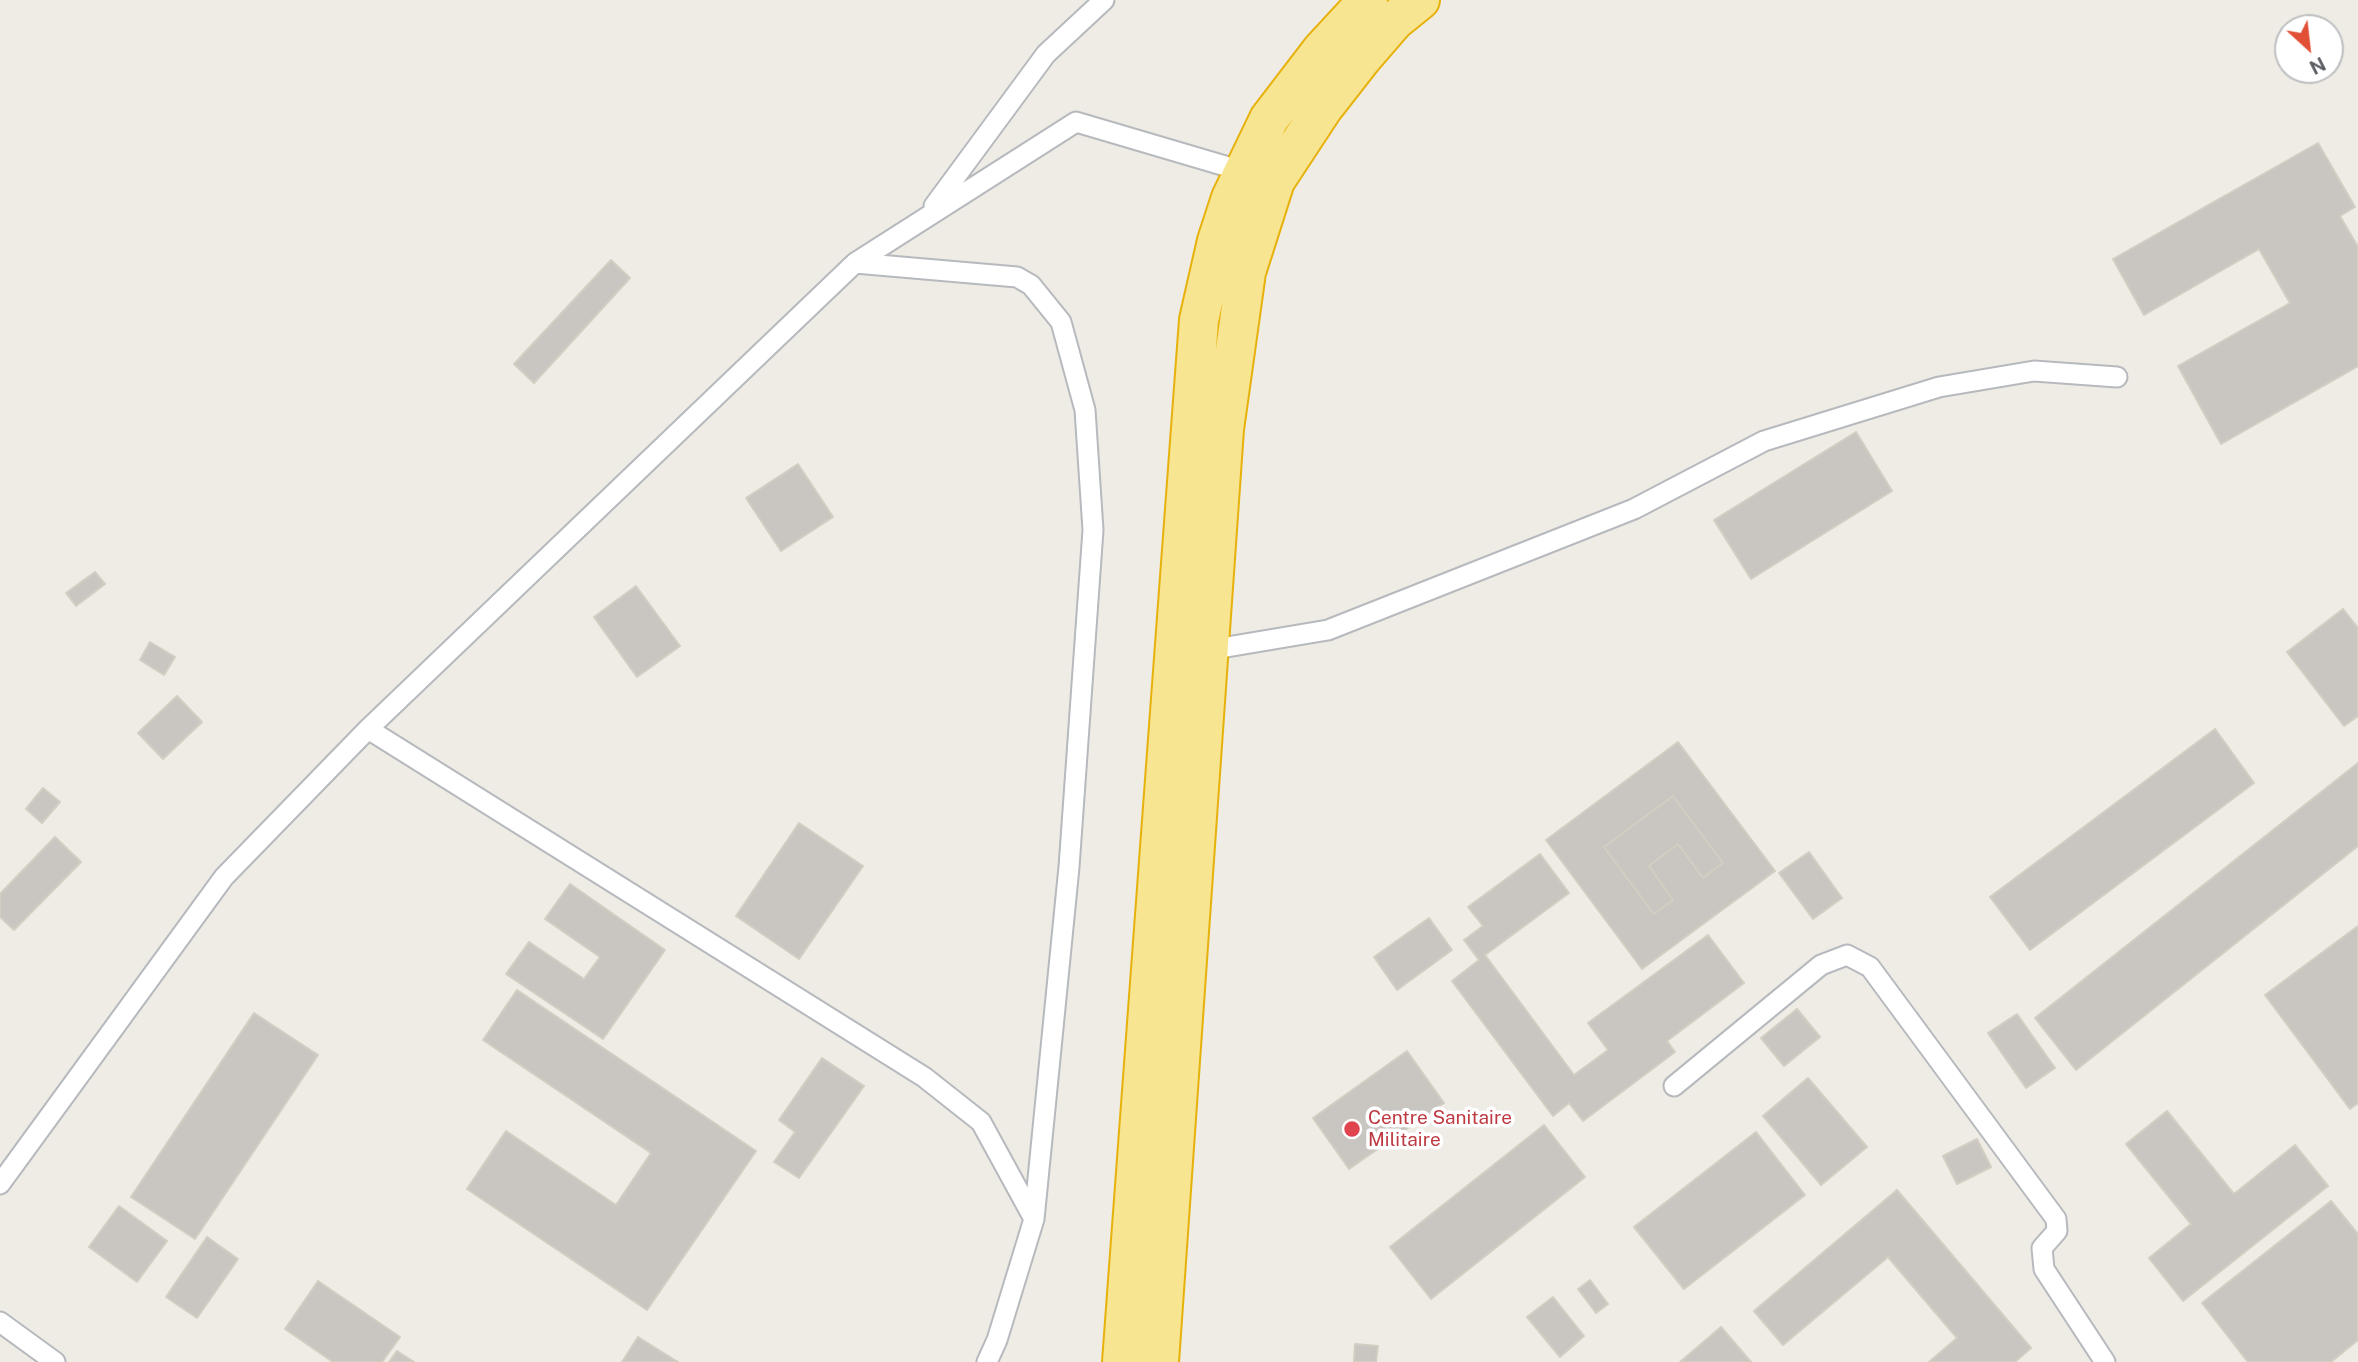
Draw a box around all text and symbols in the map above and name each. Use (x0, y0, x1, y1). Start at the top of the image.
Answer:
north arrow (2274, 14, 2344, 84)
text: N (2306, 53, 2329, 79)
place label: Centre Sanitaire Militaire (1368, 1107, 1512, 1151)
marker: Centre Sanitaire Militaire (1342, 1119, 1362, 1139)

